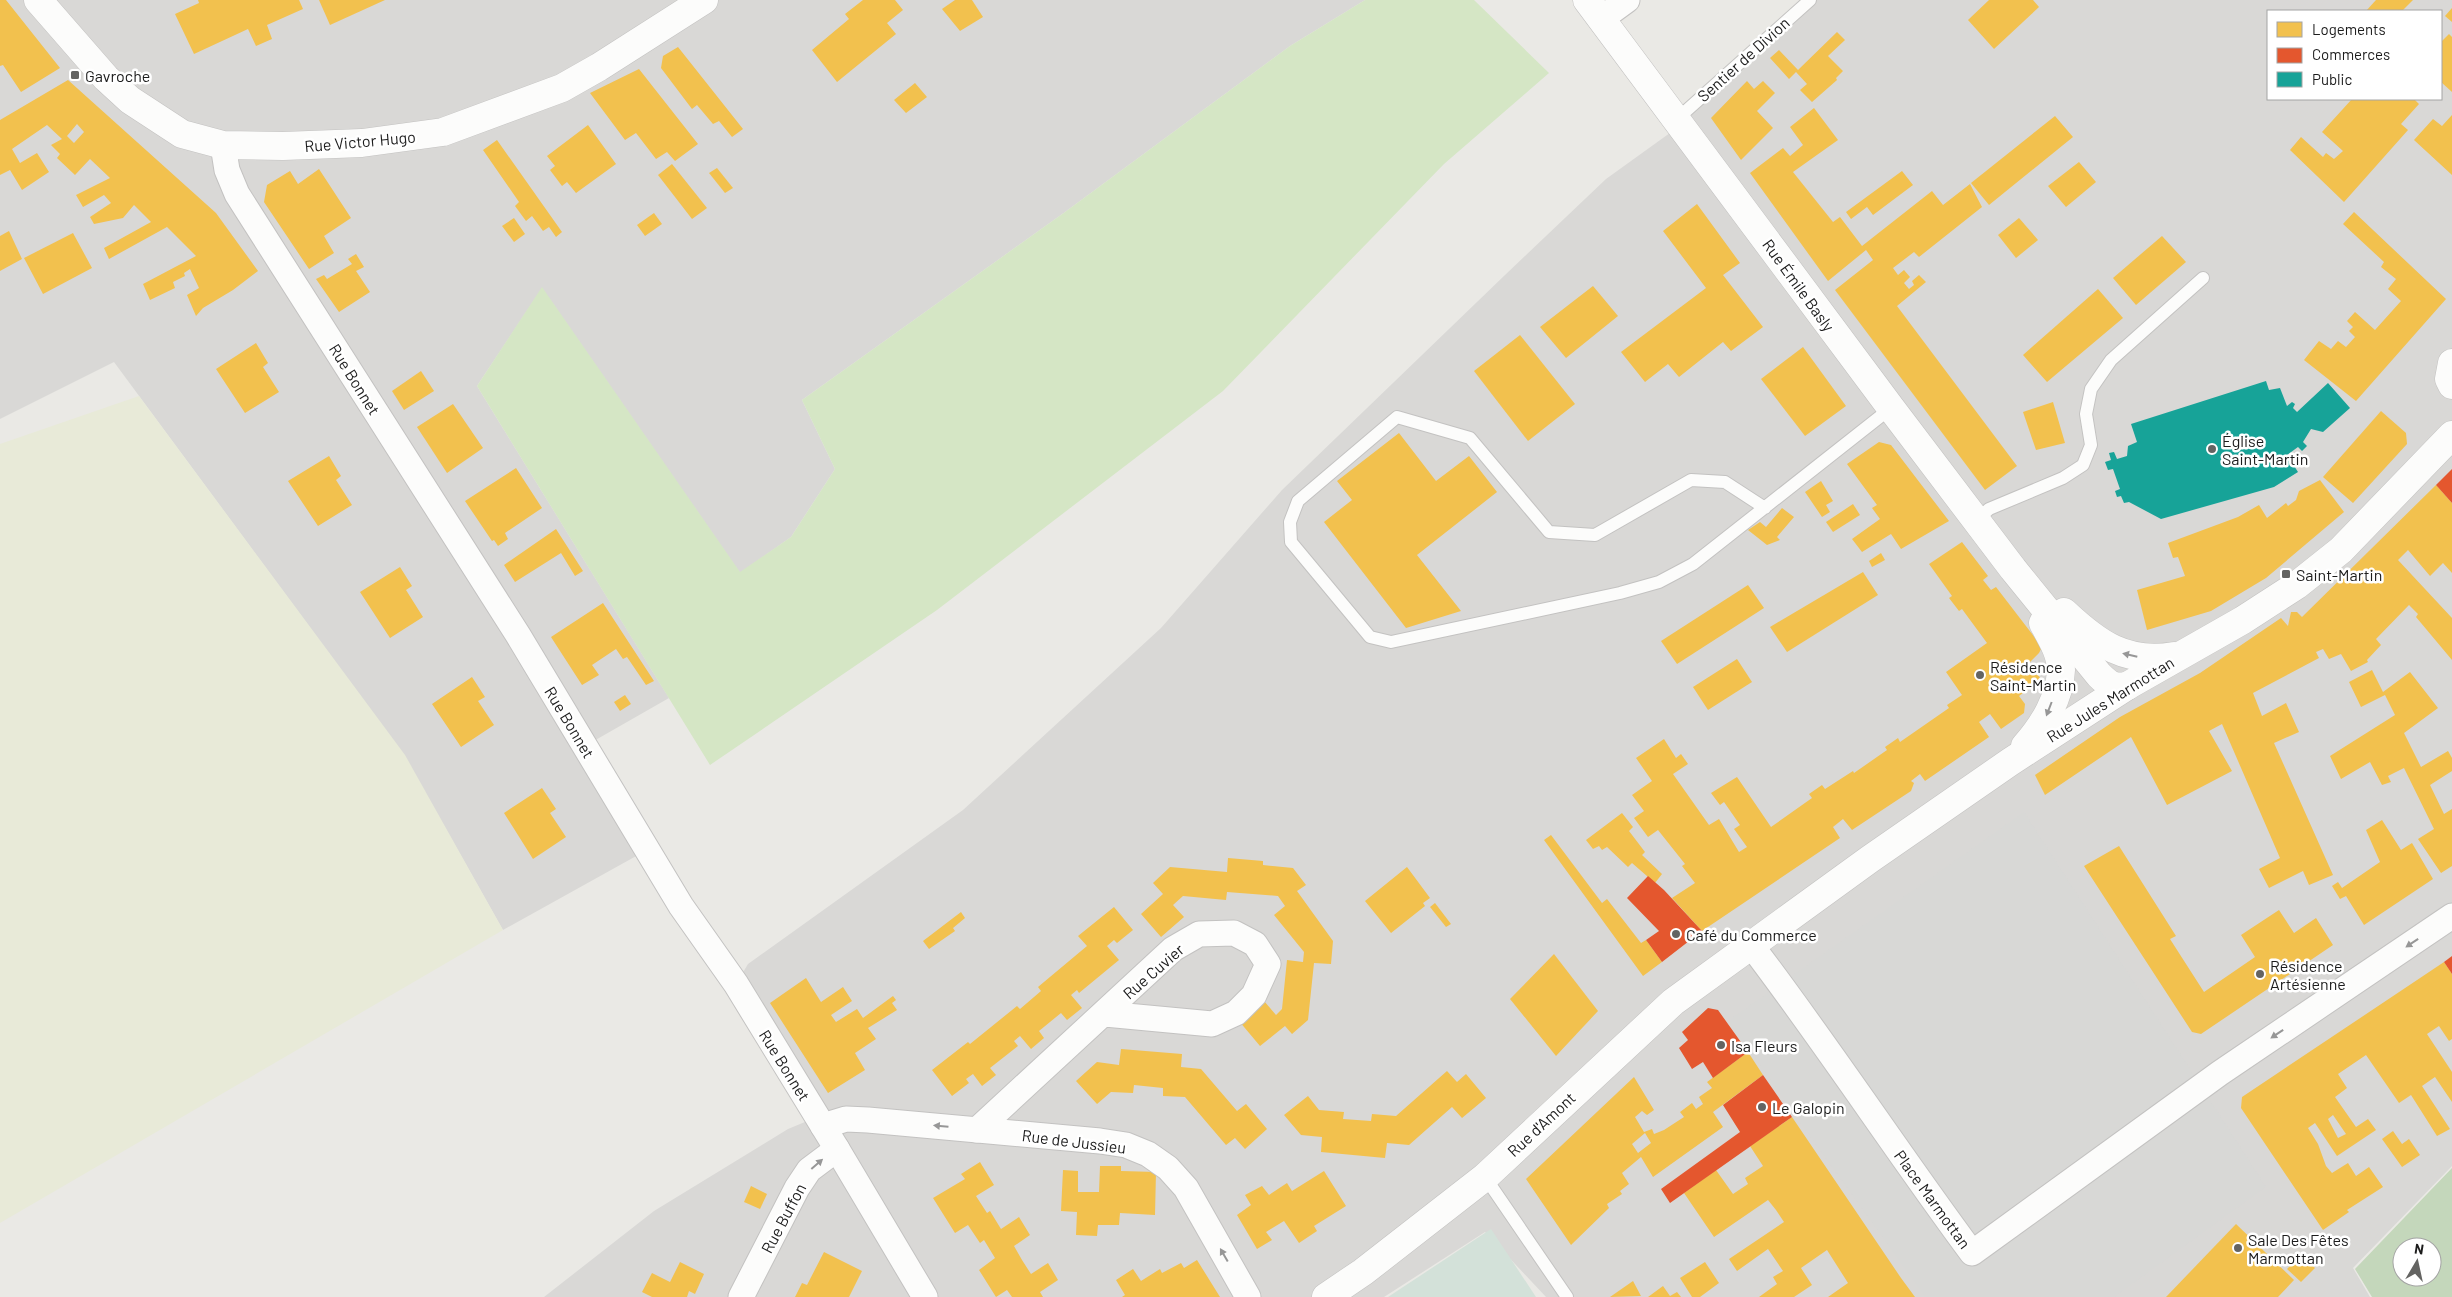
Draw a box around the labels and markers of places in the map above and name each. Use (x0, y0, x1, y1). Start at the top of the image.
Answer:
place label: Gavroche (85, 66, 150, 85)
marker: Gavroche (69, 69, 81, 81)
place label: Église Saint-Martin (2222, 431, 2308, 468)
marker: Église Saint-Martin (2206, 443, 2218, 455)
place label: Saint-Martin (2296, 565, 2382, 584)
marker: Saint-Martin (2280, 568, 2292, 580)
place label: Résidence Saint-Martin (1990, 657, 2076, 694)
marker: Résidence Saint-Martin (1974, 669, 1986, 681)
place label: Café du Commerce (1686, 925, 1817, 944)
marker: Café du Commerce (1670, 928, 1682, 940)
place label: Résidence Artésienne (2270, 956, 2346, 993)
marker: Résidence Artésienne (2254, 968, 2266, 980)
place label: Isa Fleurs (1731, 1036, 1798, 1055)
marker: Isa Fleurs (1715, 1039, 1727, 1051)
place label: Le Galopin (1772, 1098, 1845, 1117)
marker: Le Galopin (1756, 1101, 1768, 1113)
place label: Sale Des Fêtes Marmottan (2248, 1230, 2349, 1267)
marker: Sale Des Fêtes Marmottan (2232, 1242, 2244, 1254)

